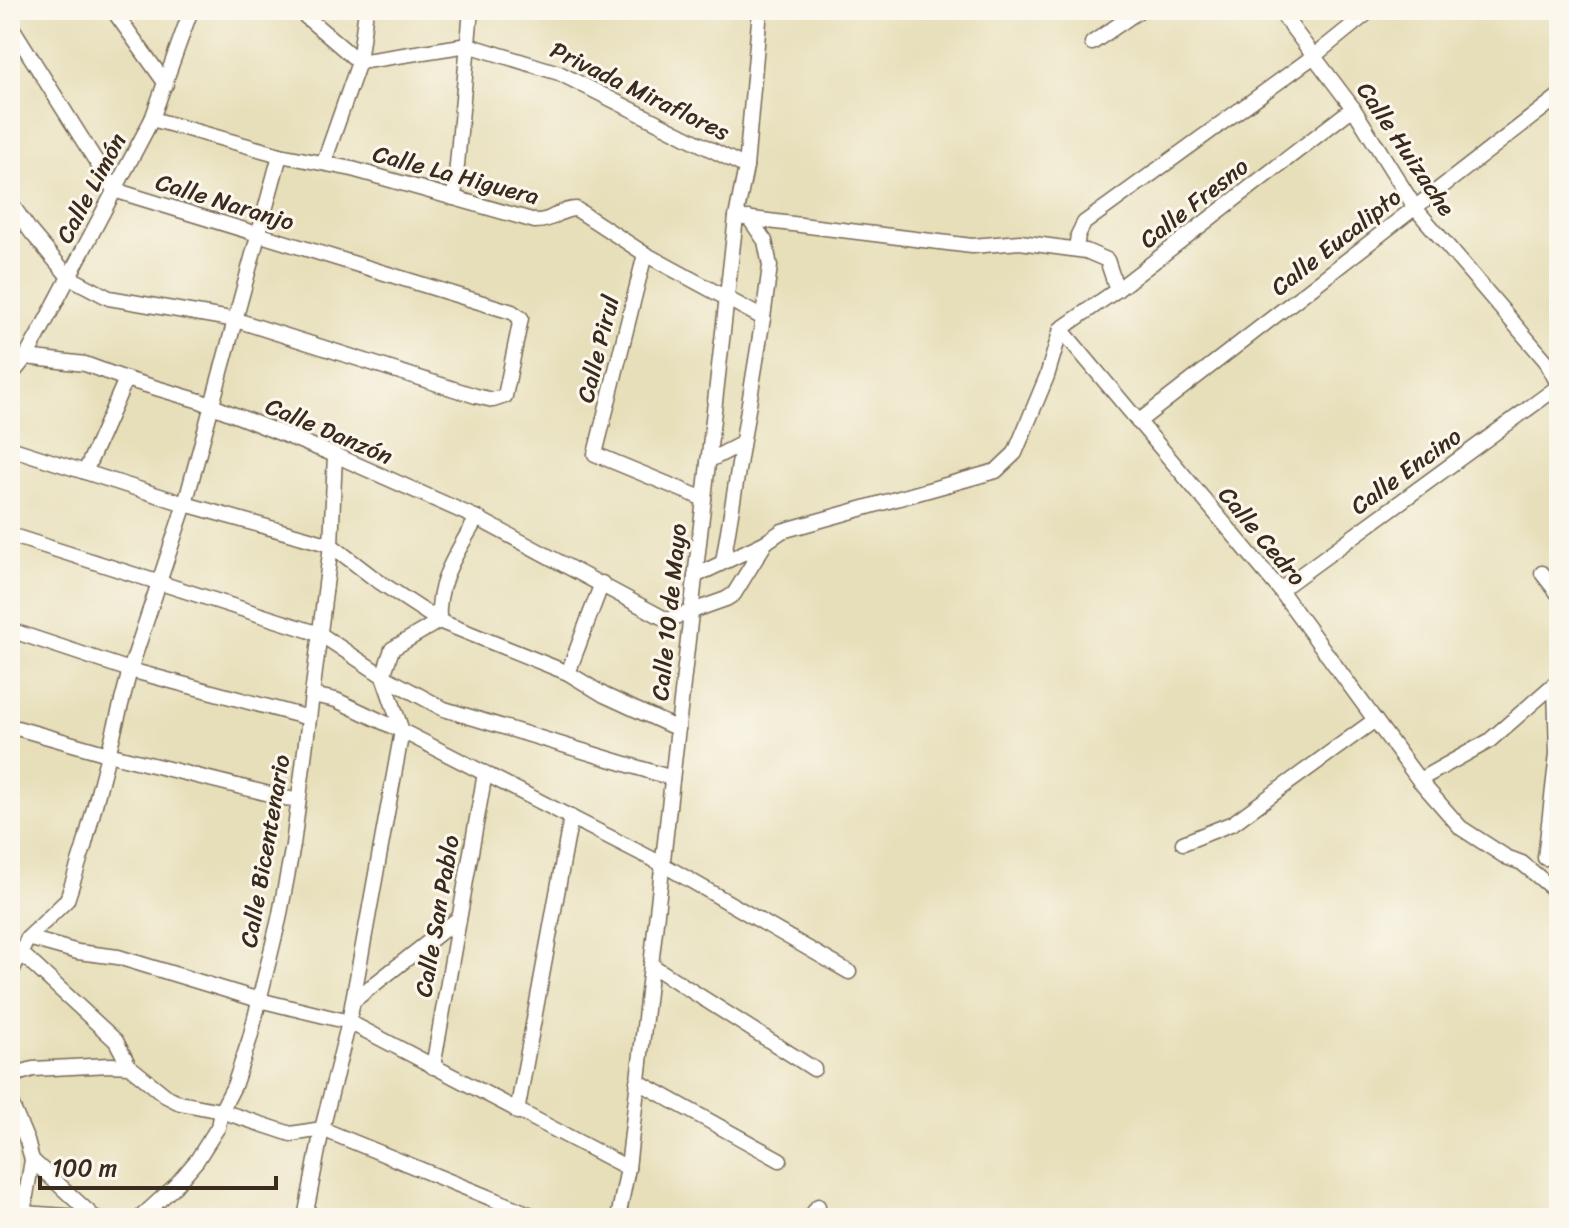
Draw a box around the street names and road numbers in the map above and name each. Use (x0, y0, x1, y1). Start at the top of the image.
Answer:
street label: Privada Miraflores (543, 29, 737, 153)
street label: Calle Huizache (1345, 73, 1467, 225)
street label: Calle Limón (44, 125, 138, 251)
street label: Calle La Higuera (368, 133, 544, 217)
street label: Calle Fresno (1130, 146, 1258, 260)
street label: Calle Naranjo (150, 161, 300, 243)
street label: Calle Eucalipto (1261, 177, 1411, 307)
street label: Calle Pirul (564, 290, 632, 407)
street label: Calle Danzón (259, 385, 400, 477)
street label: Calle Encino (1341, 416, 1471, 526)
street label: Calle Cedro (1207, 476, 1317, 596)
street label: Calle 10 de Mayo (639, 521, 699, 703)
street label: Calle Bicentenario (227, 751, 303, 951)
street label: Calle San Pablo (402, 832, 472, 1000)

